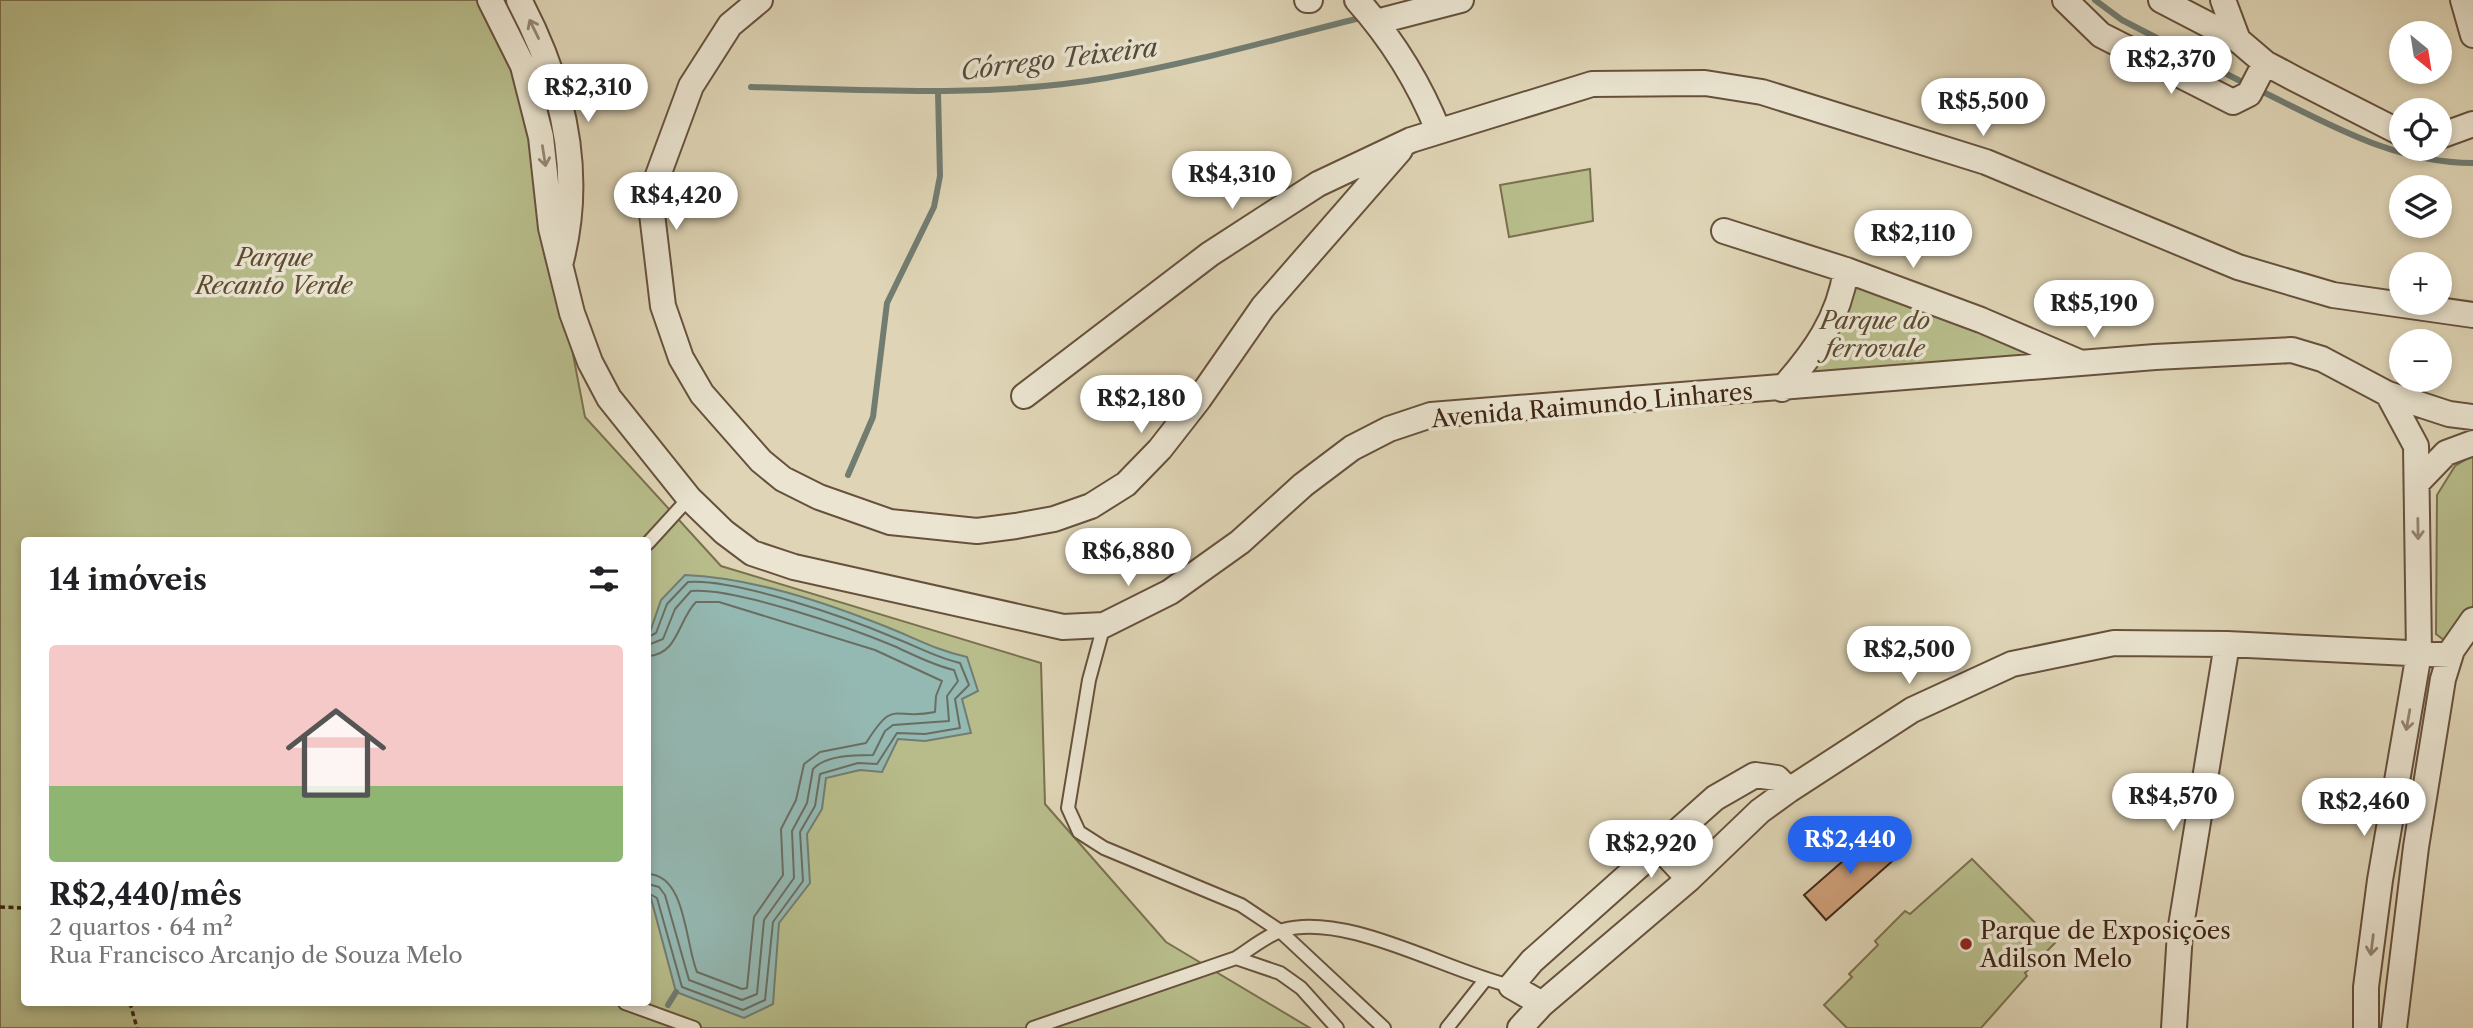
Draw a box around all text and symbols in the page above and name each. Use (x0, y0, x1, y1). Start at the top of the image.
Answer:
one-way arrow (526, 19, 540, 40)
north arrow (2389, 21, 2452, 84)
map controls (2389, 21, 2452, 392)
water label: Córrego Teixeira (959, 31, 1160, 87)
pin: R$2,370 (2106, 36, 2236, 96)
text: R$2,370 (2126, 45, 2216, 73)
pin: R$2,310 (523, 64, 653, 124)
text: R$2,310 (544, 73, 632, 101)
pin: R$5,500 (1918, 78, 2048, 138)
text: R$5,500 (1937, 87, 2029, 115)
button: locate (2389, 98, 2452, 161)
one-way arrow (538, 144, 551, 167)
pin: R$4,310 (1167, 152, 1297, 211)
text: R$4,310 (1188, 160, 1276, 188)
pin: R$4,420 (611, 173, 741, 232)
button: layers (2389, 175, 2452, 238)
text: R$4,420 (630, 181, 722, 209)
pin: R$2,110 (1848, 210, 1978, 270)
text: R$2,110 (1870, 219, 1956, 247)
park label: Parque Recanto Verde (194, 243, 354, 300)
button: + (2389, 252, 2452, 315)
pin: R$5,190 (2029, 280, 2159, 340)
text: R$5,190 (2050, 289, 2138, 317)
park label: Parque do ferrovale (1817, 306, 1930, 363)
button: − (2389, 329, 2452, 392)
pin: R$2,180 (1076, 376, 1206, 435)
street label: Avenida Raimundo Linhares (1429, 376, 1754, 434)
text: R$2,180 (1096, 384, 1186, 412)
one-way arrow (2412, 517, 2425, 540)
pin: R$6,880 (1063, 528, 1193, 588)
text: R$6,880 (1081, 537, 1175, 565)
icon: filters (585, 560, 623, 598)
text: 14 imóveis (49, 561, 207, 598)
pin: R$2,500 (1844, 626, 1974, 686)
text: R$2,500 (1863, 635, 1955, 663)
icon: home (273, 690, 399, 816)
one-way arrow (2400, 708, 2414, 731)
pin: R$4,570 (2108, 774, 2238, 833)
pin: R$2,460 (2299, 778, 2429, 838)
text: R$4,570 (2128, 782, 2218, 810)
text: R$2,460 (2318, 787, 2410, 815)
pin: R$2,440 (1785, 816, 1915, 876)
pin: R$2,920 (1586, 820, 1716, 880)
text: R$2,440 (1804, 825, 1896, 853)
text: R$2,920 (1605, 829, 1697, 857)
text: R$2,440/mês (49, 876, 242, 913)
text: 2 quartos · 64 m² (49, 913, 233, 941)
place label: Parque de Exposições Adilson Melo (1979, 916, 2231, 973)
one-way arrow (2365, 933, 2378, 955)
marker: Parque de Exposições Adilson Melo (1958, 936, 1974, 952)
text: Rua Francisco Arcanjo de Souza Melo (49, 941, 463, 969)

